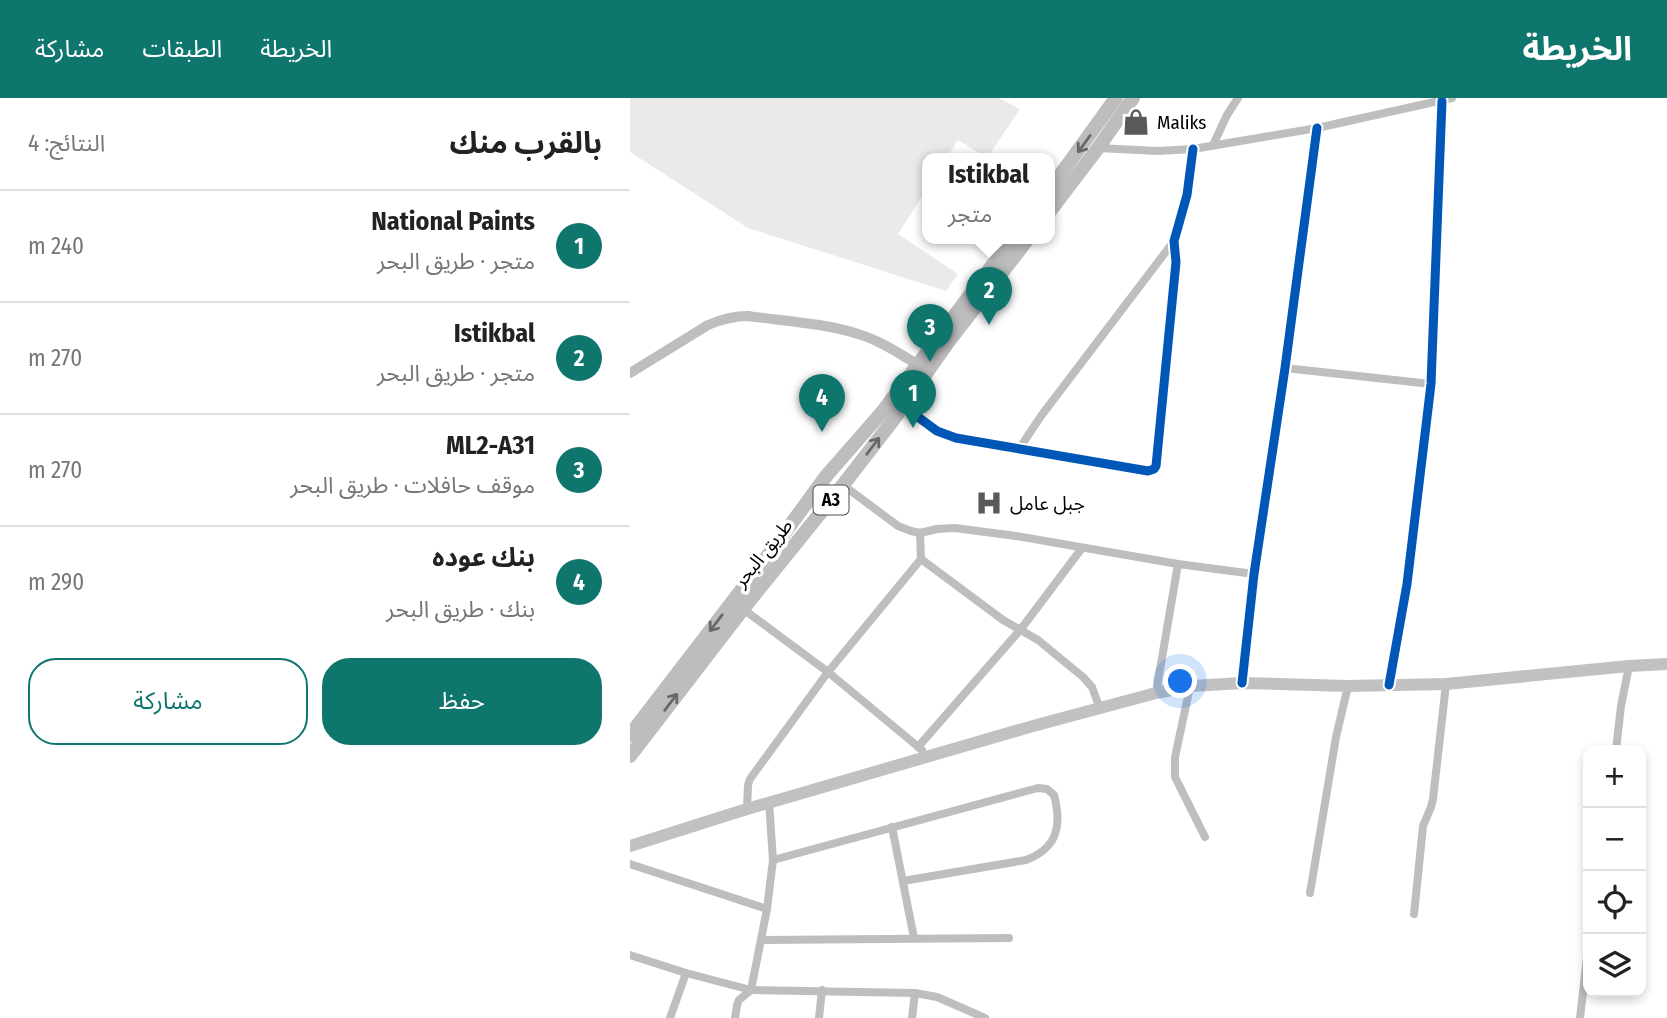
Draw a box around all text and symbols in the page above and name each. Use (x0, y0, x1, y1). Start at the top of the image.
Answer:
text: الخريطة (1522, 29, 1632, 69)
text: مشاركة (35, 35, 104, 63)
text: الطبقات (142, 35, 222, 63)
text: الخريطة (260, 35, 332, 63)
shop icon: Maliks (1121, 107, 1151, 137)
place label: Maliks (1157, 111, 1206, 134)
text: بالقرب منك (450, 125, 602, 161)
text: النتائج: 4 (28, 129, 105, 157)
one-way arrow (1077, 134, 1091, 153)
popup (922, 153, 1055, 244)
text: Istikbal (948, 159, 1029, 190)
text: متجر (948, 200, 992, 228)
text: National Paints (371, 206, 535, 237)
text: 240 m (28, 232, 84, 260)
text: 1 (574, 232, 584, 260)
text: متجر · طريق البحر (377, 247, 535, 275)
pin: 2 (966, 267, 1012, 325)
pin: 3 (907, 304, 953, 362)
text: Istikbal (454, 318, 535, 349)
text: 270 m (28, 344, 82, 372)
text: 2 (574, 344, 584, 372)
text: متجر · طريق البحر (377, 359, 535, 387)
pin: 1 (890, 370, 936, 428)
pin: 4 (799, 374, 845, 432)
text: ML2-A31 (446, 430, 535, 461)
one-way arrow (865, 438, 880, 456)
text: 270 m (28, 456, 82, 484)
text: 3 (574, 456, 584, 484)
text: موقف حافلات · طريق البحر (290, 471, 535, 499)
road number: A3 (814, 486, 848, 514)
hospital icon: جبل عامل (974, 488, 1004, 518)
place label: جبل عامل (1010, 492, 1085, 515)
street label: طريق البحر (728, 514, 797, 592)
text: بنك عوده (432, 542, 535, 573)
text: 290 m (28, 568, 84, 596)
text: 4 (573, 568, 585, 596)
text: بنك · طريق البحر (386, 595, 535, 623)
one-way arrow (709, 614, 724, 632)
button: مشاركة (28, 658, 308, 745)
button: حفظ (322, 658, 602, 745)
your location (1163, 664, 1197, 698)
one-way arrow (664, 693, 679, 712)
map controls (1583, 745, 1646, 997)
button: + (1583, 745, 1646, 808)
button: − (1583, 808, 1646, 871)
button: locate (1583, 871, 1646, 934)
button: layers (1583, 934, 1646, 997)

